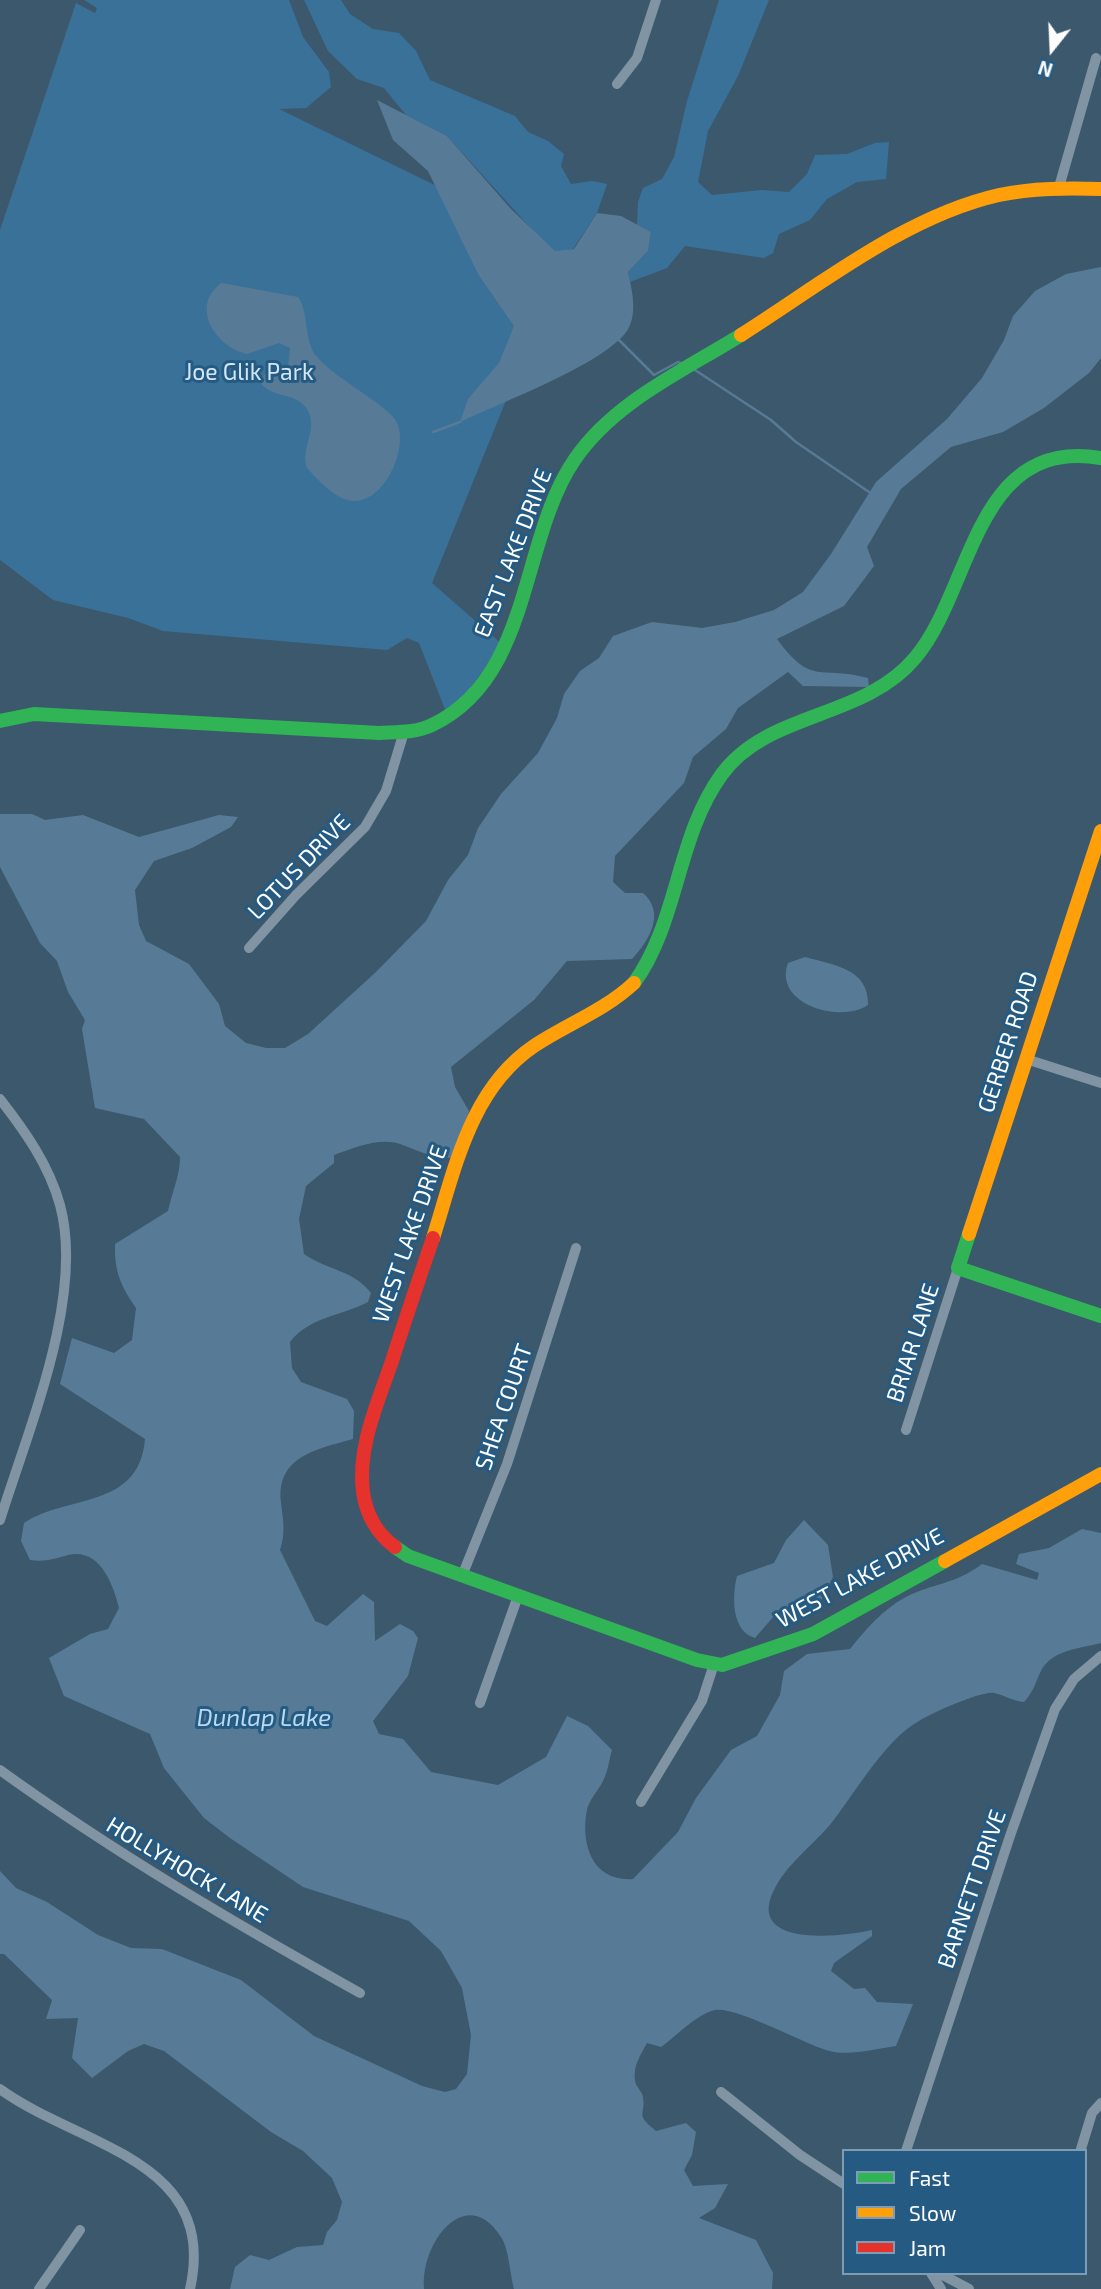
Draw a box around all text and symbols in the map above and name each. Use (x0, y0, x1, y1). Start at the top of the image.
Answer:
north arrow (1017, 14, 1087, 84)
text: N (1035, 56, 1055, 83)
park label: Joe Glik Park (184, 358, 314, 386)
street label: EAST LAKE DRIVE (468, 465, 558, 641)
street label: LOTUS DRIVE (242, 809, 356, 925)
street label: GERBER ROAD (972, 968, 1044, 1116)
street label: WEST LAKE DRIVE (367, 1142, 453, 1326)
street label: BRIAR LANE (881, 1280, 945, 1406)
street label: SHEA COURT (470, 1340, 538, 1474)
street label: WEST LAKE DRIVE (771, 1522, 949, 1634)
water label: Dunlap Lake (197, 1704, 331, 1732)
street label: BARNETT DRIVE (932, 1806, 1012, 1972)
street label: HOLLYHOCK LANE (101, 1811, 273, 1929)
legend (842, 2149, 1087, 2275)
text: Fast (909, 2165, 950, 2190)
text: Slow (909, 2200, 956, 2225)
text: Jam (909, 2235, 946, 2260)

